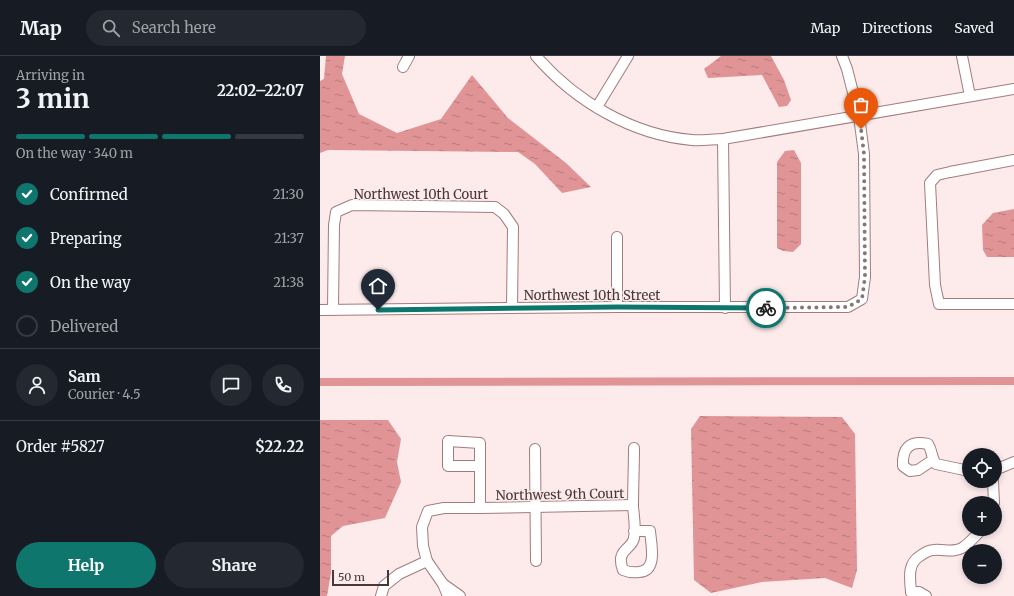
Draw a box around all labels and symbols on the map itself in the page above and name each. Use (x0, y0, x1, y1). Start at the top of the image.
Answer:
pin (844, 88, 878, 129)
street label: Northwest 10th Court (354, 186, 488, 203)
pin (361, 269, 395, 310)
street label: Northwest 10th Street (524, 287, 660, 304)
courier (746, 288, 786, 328)
street label: Northwest 9th Court (496, 485, 624, 504)
scale bar (332, 568, 389, 587)

